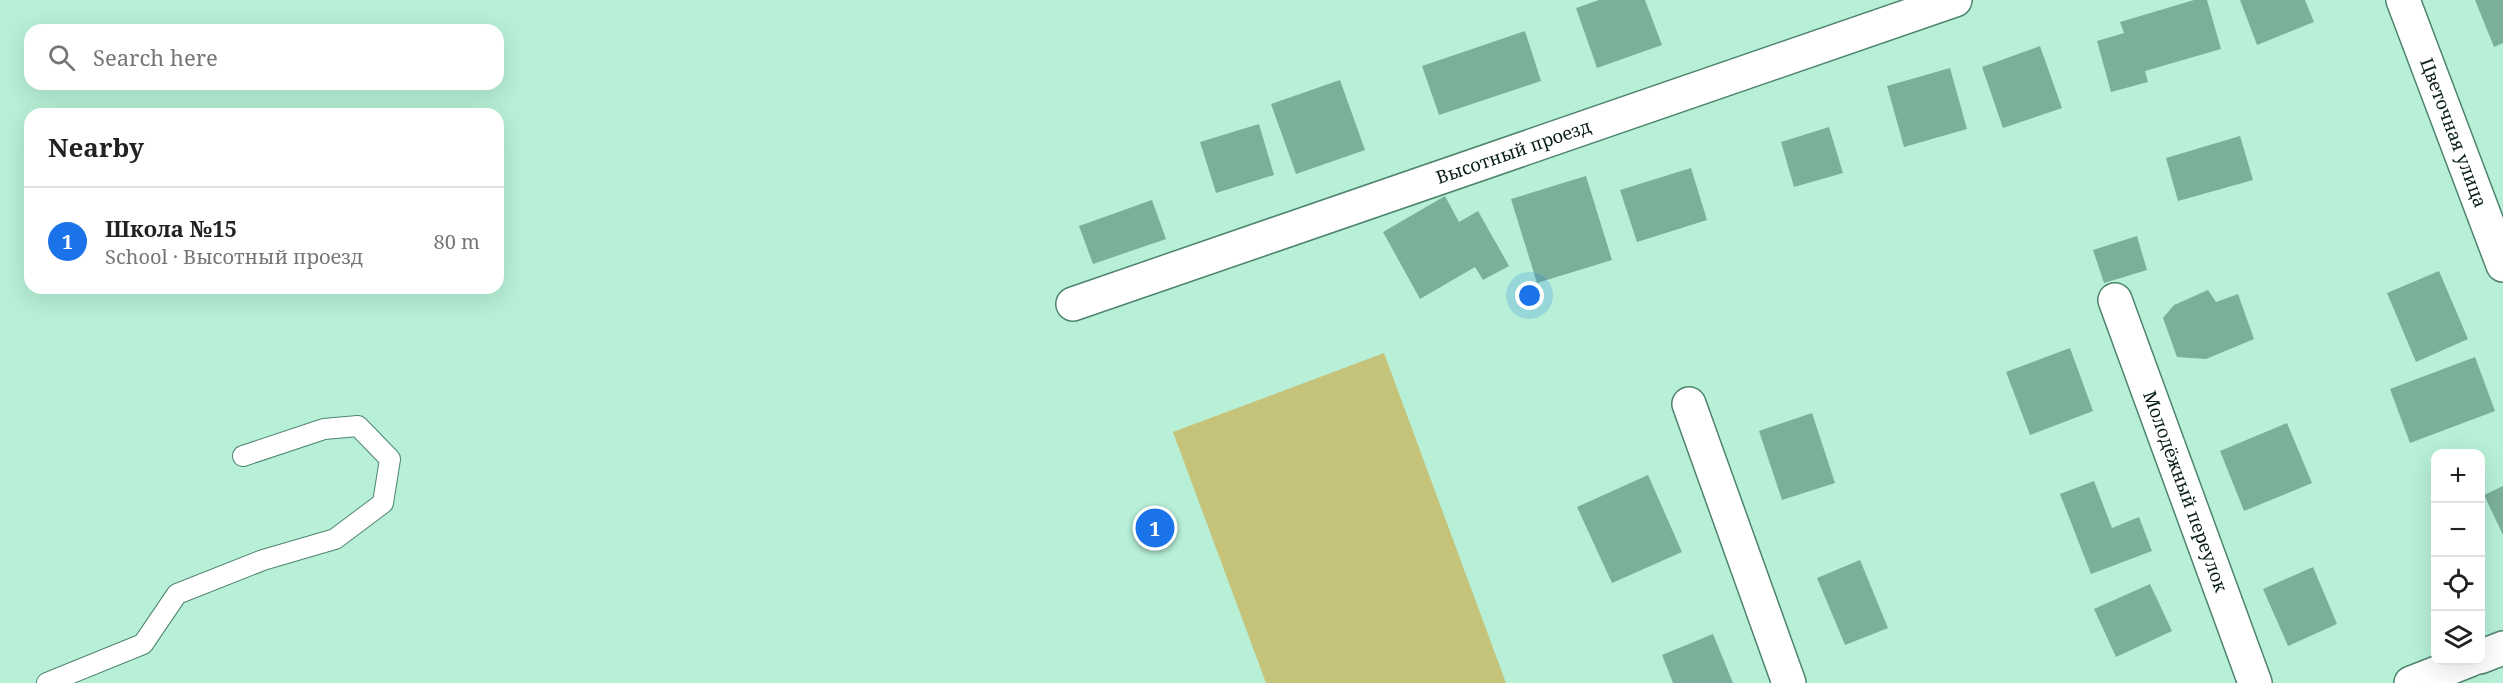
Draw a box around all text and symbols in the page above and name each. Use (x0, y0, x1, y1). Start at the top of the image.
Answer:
search box (24, 24, 504, 90)
icon: search (45, 41, 78, 74)
text: Search here (93, 42, 218, 72)
street label: Цветочная улица (2415, 54, 2493, 211)
street label: Высотный проезд (1433, 113, 1594, 189)
text: Nearby (48, 129, 144, 165)
text: Школа №15 (105, 213, 237, 243)
text: 1 (62, 228, 73, 255)
text: 80 m (434, 228, 480, 255)
text: School · Высотный проезд (105, 243, 363, 270)
your location (1515, 281, 1544, 310)
street label: Молодёжный переулок (2138, 387, 2234, 596)
map controls (2431, 449, 2485, 665)
button: + (2431, 449, 2485, 503)
button: − (2431, 503, 2485, 557)
pin: 1 (1136, 506, 1174, 550)
button: locate (2431, 557, 2485, 611)
button: layers (2431, 611, 2485, 665)

